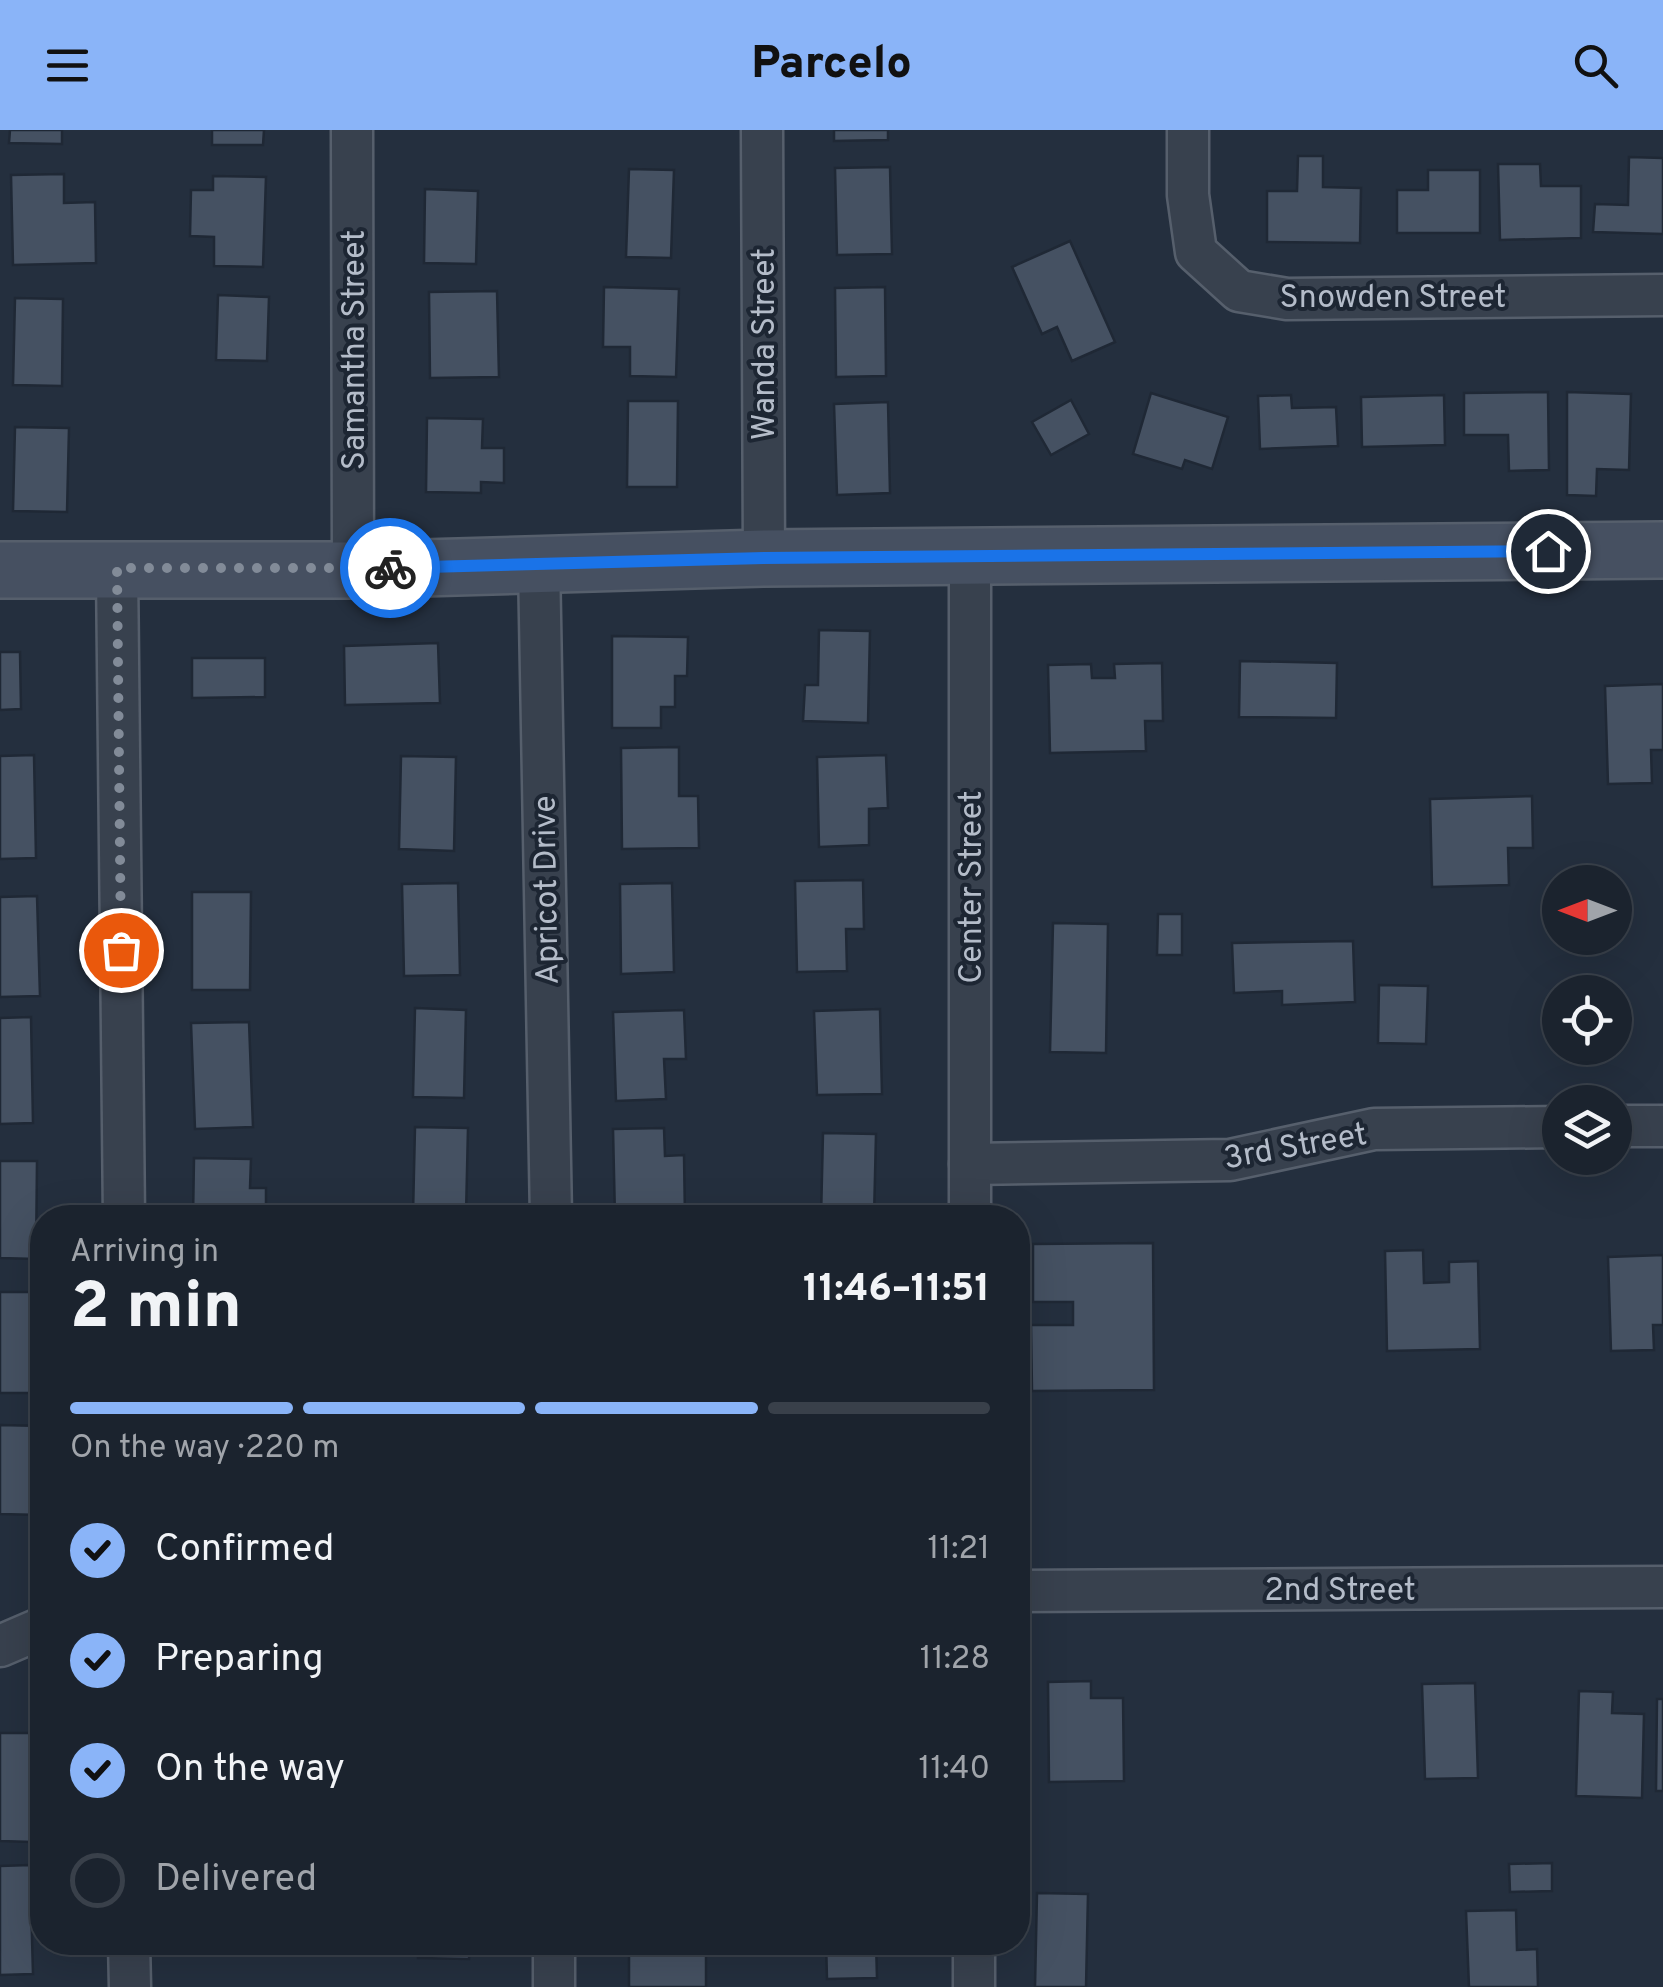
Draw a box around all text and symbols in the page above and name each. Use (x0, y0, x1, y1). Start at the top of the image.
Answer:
text: Parcelo (751, 37, 912, 94)
icon: menu (40, 38, 95, 93)
icon: search (1568, 38, 1623, 93)
street label: Samantha Street (336, 230, 376, 470)
street label: Wanda Street (746, 248, 786, 440)
street label: Snowden Street (1280, 279, 1506, 319)
pin (1506, 509, 1591, 594)
courier (340, 518, 440, 618)
icon: home (1521, 524, 1576, 579)
icon: bike (363, 541, 418, 596)
street label: Center Street (953, 790, 993, 984)
street label: Apricot Drive (526, 795, 570, 985)
north arrow (1542, 865, 1632, 955)
map controls (1542, 865, 1632, 1175)
pin (79, 908, 164, 993)
icon: bag (94, 923, 149, 978)
button: locate (1542, 975, 1632, 1065)
button: layers (1542, 1085, 1632, 1175)
street label: 3rd Street (1221, 1116, 1370, 1180)
text: Arriving in (70, 1233, 219, 1273)
text: 11:46–11:51 (803, 1266, 990, 1315)
text: 2 min (70, 1269, 242, 1351)
text: On the way · 220 m (70, 1429, 339, 1469)
icon: check (70, 1523, 125, 1578)
text: Confirmed (155, 1526, 334, 1575)
text: 11:21 (927, 1530, 990, 1570)
street label: 2nd Street (1264, 1572, 1416, 1612)
icon: check (70, 1633, 125, 1688)
text: Preparing (155, 1636, 324, 1685)
text: 11:28 (920, 1640, 990, 1680)
icon: check (70, 1743, 125, 1798)
text: On the way (155, 1746, 345, 1795)
text: 11:40 (919, 1750, 990, 1790)
text: Delivered (155, 1856, 317, 1905)

